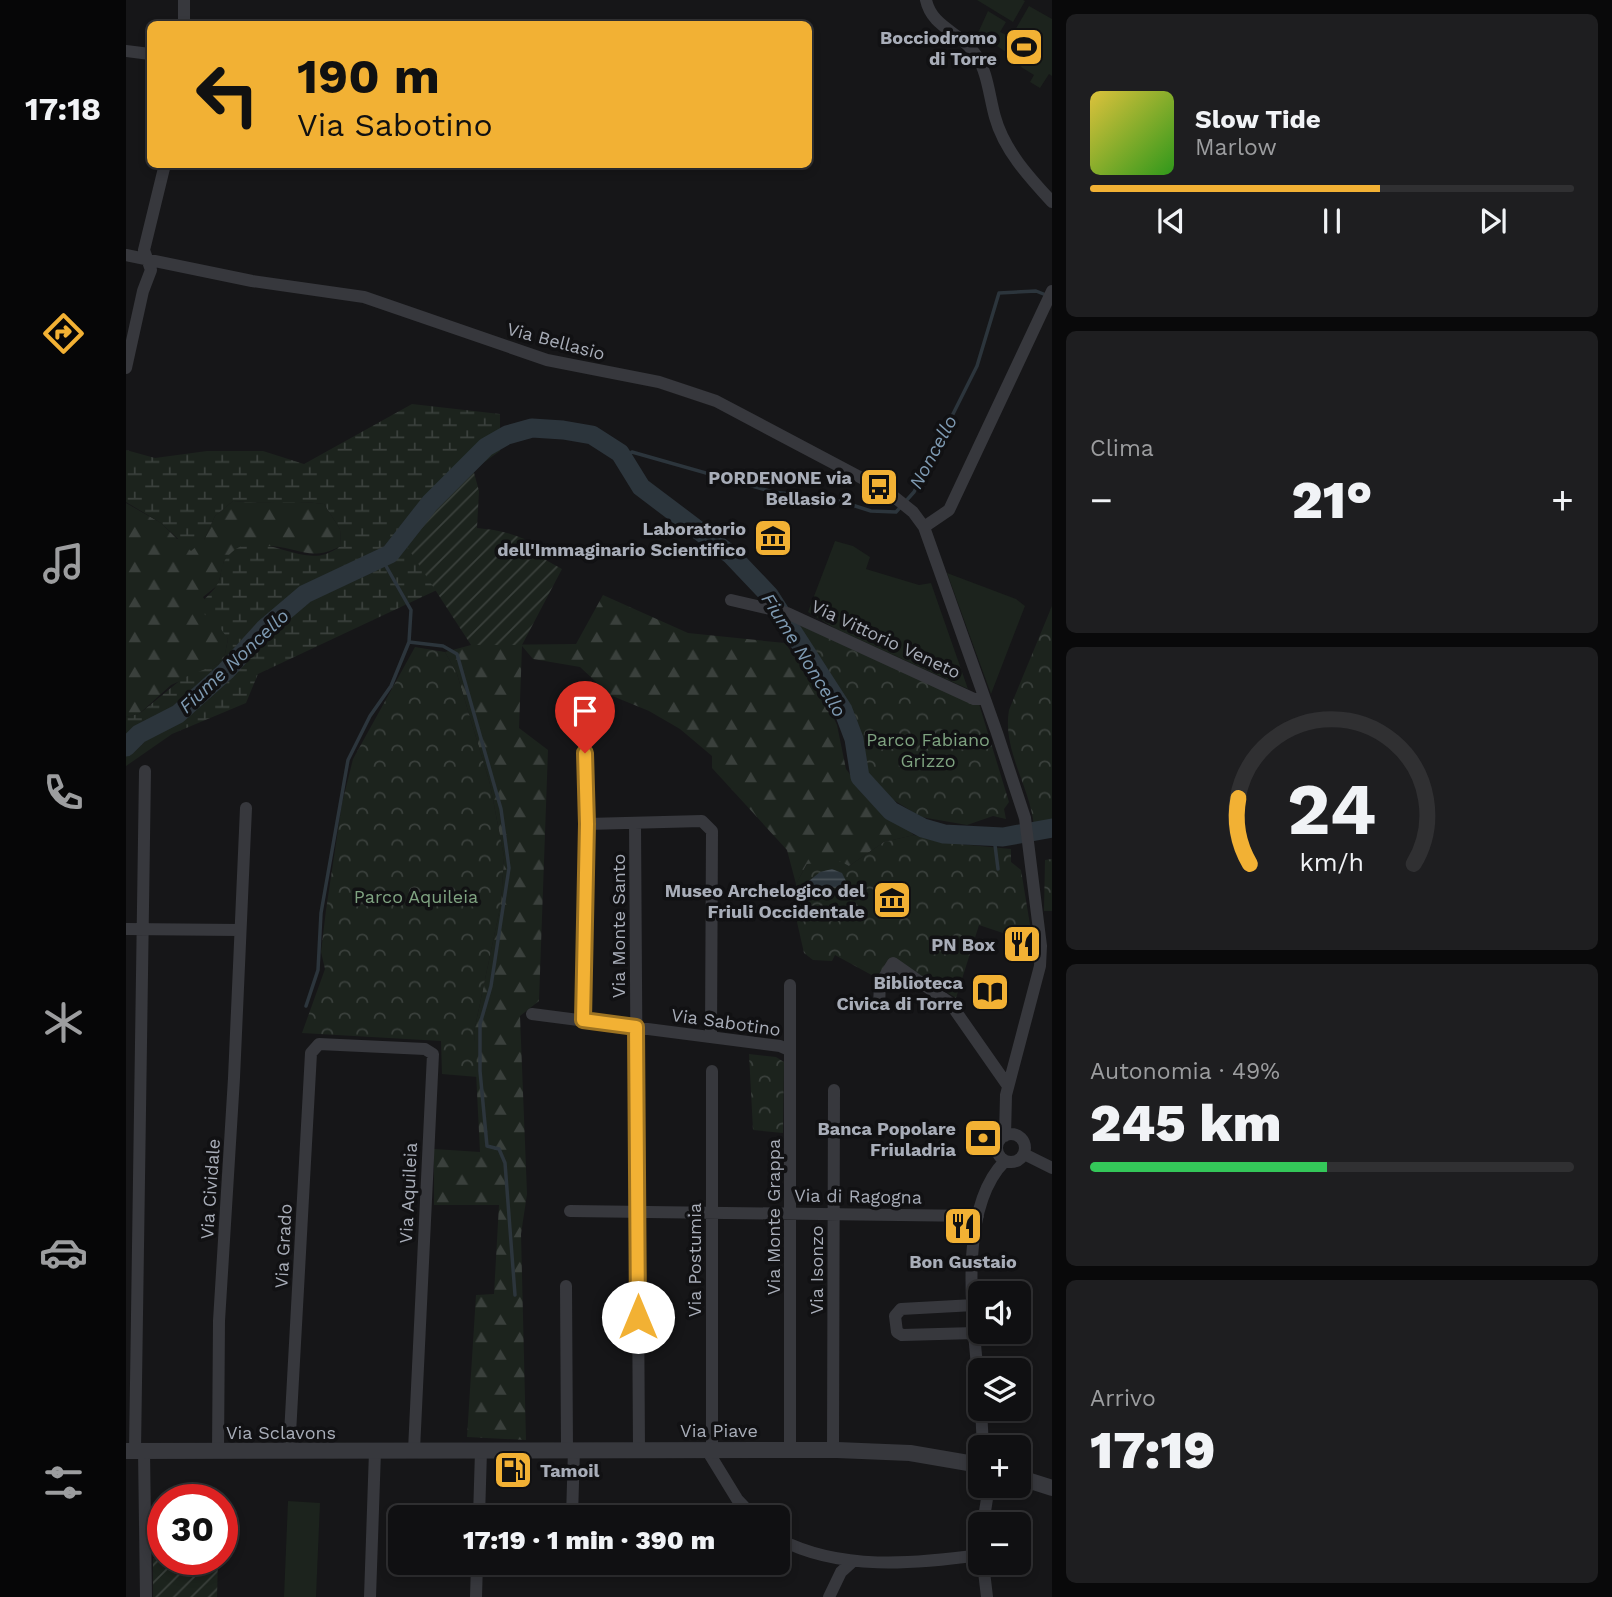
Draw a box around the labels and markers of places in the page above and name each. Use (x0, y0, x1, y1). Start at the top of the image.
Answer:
sports icon: Bocciodromo di Torre (1003, 26, 1045, 68)
place label: Bocciodromo di Torre (880, 27, 997, 69)
bus stop icon: PORDENONE via Bellasio 2 (858, 466, 900, 508)
place label: PORDENONE via Bellasio 2 (708, 467, 853, 509)
museum icon: Laboratorio dell'Immaginario Scientifico (752, 517, 794, 559)
place label: Laboratorio dell'Immaginario Scientifico (497, 518, 746, 560)
pin (555, 681, 615, 753)
museum icon: Museo Archelogico del Friuli Occidentale (871, 879, 913, 921)
place label: Museo Archelogico del Friuli Occidentale (665, 880, 865, 922)
restaurant icon: PN Box (1001, 923, 1043, 965)
place label: PN Box (931, 934, 995, 955)
library icon: Biblioteca Civica di Torre (969, 971, 1011, 1013)
place label: Biblioteca Civica di Torre (837, 972, 964, 1014)
bank icon: Banca Popolare Friuladria (962, 1117, 1004, 1159)
place label: Banca Popolare Friuladria (817, 1118, 957, 1160)
restaurant icon: Bon Gustaio (942, 1205, 984, 1247)
place label: Bon Gustaio (909, 1251, 1017, 1272)
fuel station icon: Tamoil (492, 1449, 534, 1491)
place label: Tamoil (540, 1460, 600, 1481)

